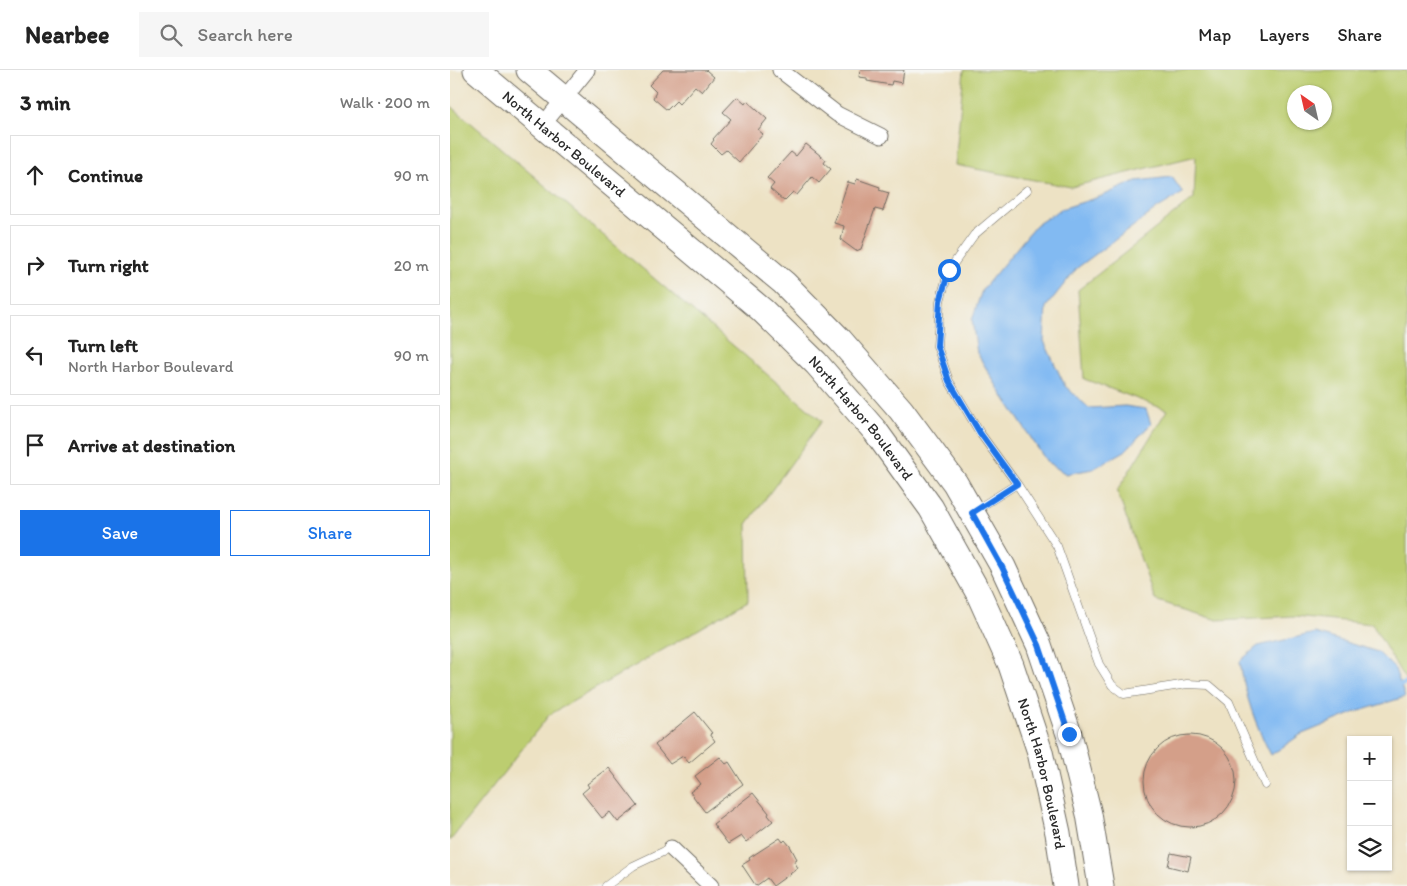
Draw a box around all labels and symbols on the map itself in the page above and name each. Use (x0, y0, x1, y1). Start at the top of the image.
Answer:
north arrow (1287, 85, 1332, 130)
street label: North Harbor Boulevard (499, 87, 630, 201)
route start (938, 259, 961, 282)
street label: North Harbor Boulevard (805, 352, 917, 484)
street label: North Harbor Boulevard (1014, 696, 1069, 851)
route end (1058, 723, 1081, 746)

